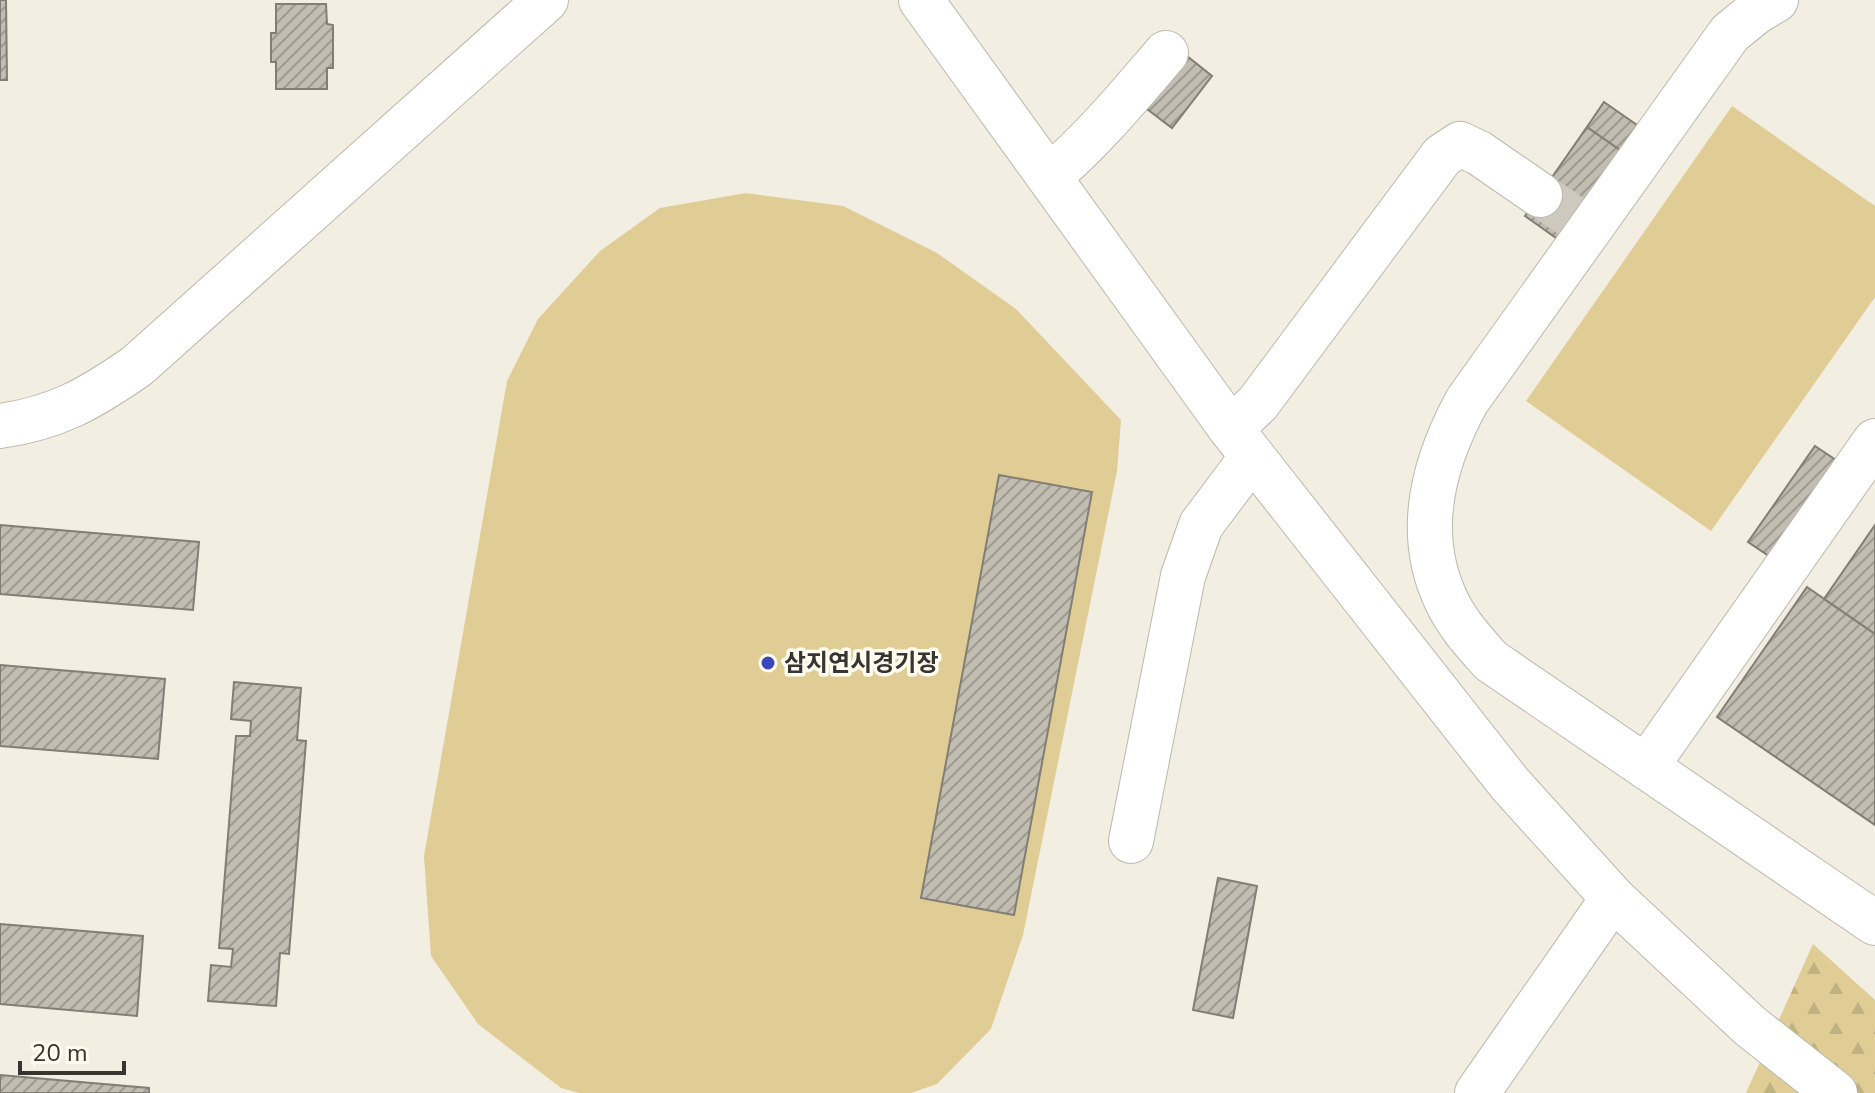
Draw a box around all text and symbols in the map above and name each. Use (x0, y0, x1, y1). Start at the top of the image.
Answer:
place label: 삼지연시경기장 (784, 647, 939, 679)
marker: 삼지연시경기장 (759, 654, 777, 672)
scale bar (20, 1025, 124, 1075)
text: 20 m (32, 1037, 88, 1069)

